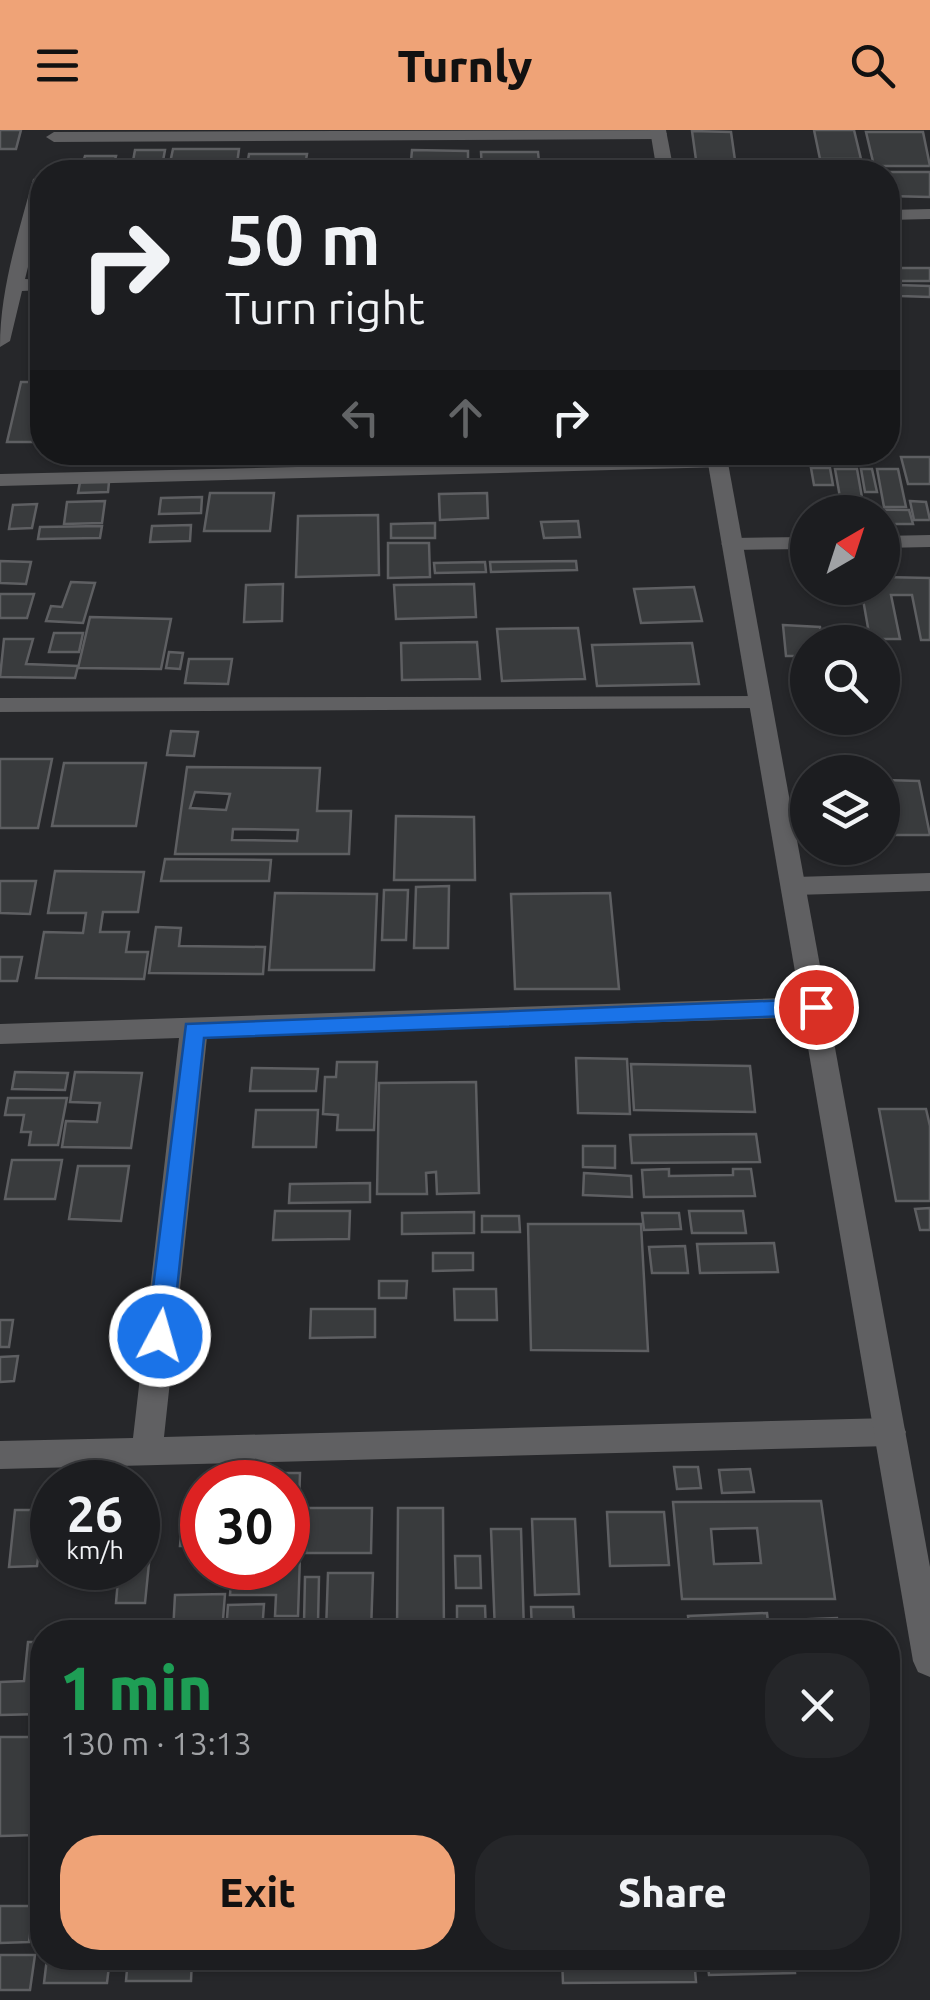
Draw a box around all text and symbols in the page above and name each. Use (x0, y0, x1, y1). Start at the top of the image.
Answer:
icon: menu (30, 38, 85, 93)
icon: search (845, 38, 900, 93)
text: Turnly (398, 40, 532, 91)
icon: right (60, 200, 190, 330)
text: 50 m (225, 200, 381, 278)
text: Turn right (225, 282, 425, 333)
icon: left (333, 390, 388, 445)
icon: ahead (438, 390, 493, 445)
icon: right (543, 390, 598, 445)
north arrow (790, 495, 900, 605)
map controls (790, 495, 900, 865)
button: search (790, 625, 900, 735)
button: layers (790, 755, 900, 865)
pin (774, 965, 859, 1050)
icon: arrive (789, 980, 844, 1035)
position arrow (108, 1284, 212, 1388)
speed limit sign: 30 (180, 1460, 310, 1590)
text: 26 (67, 1485, 123, 1541)
text: km/h (66, 1536, 124, 1564)
button: close (765, 1653, 870, 1758)
text: 1 min (60, 1654, 213, 1721)
text: 130 m · 13:13 (60, 1725, 252, 1761)
button: Exit (60, 1835, 455, 1950)
button: Share (475, 1835, 870, 1950)

